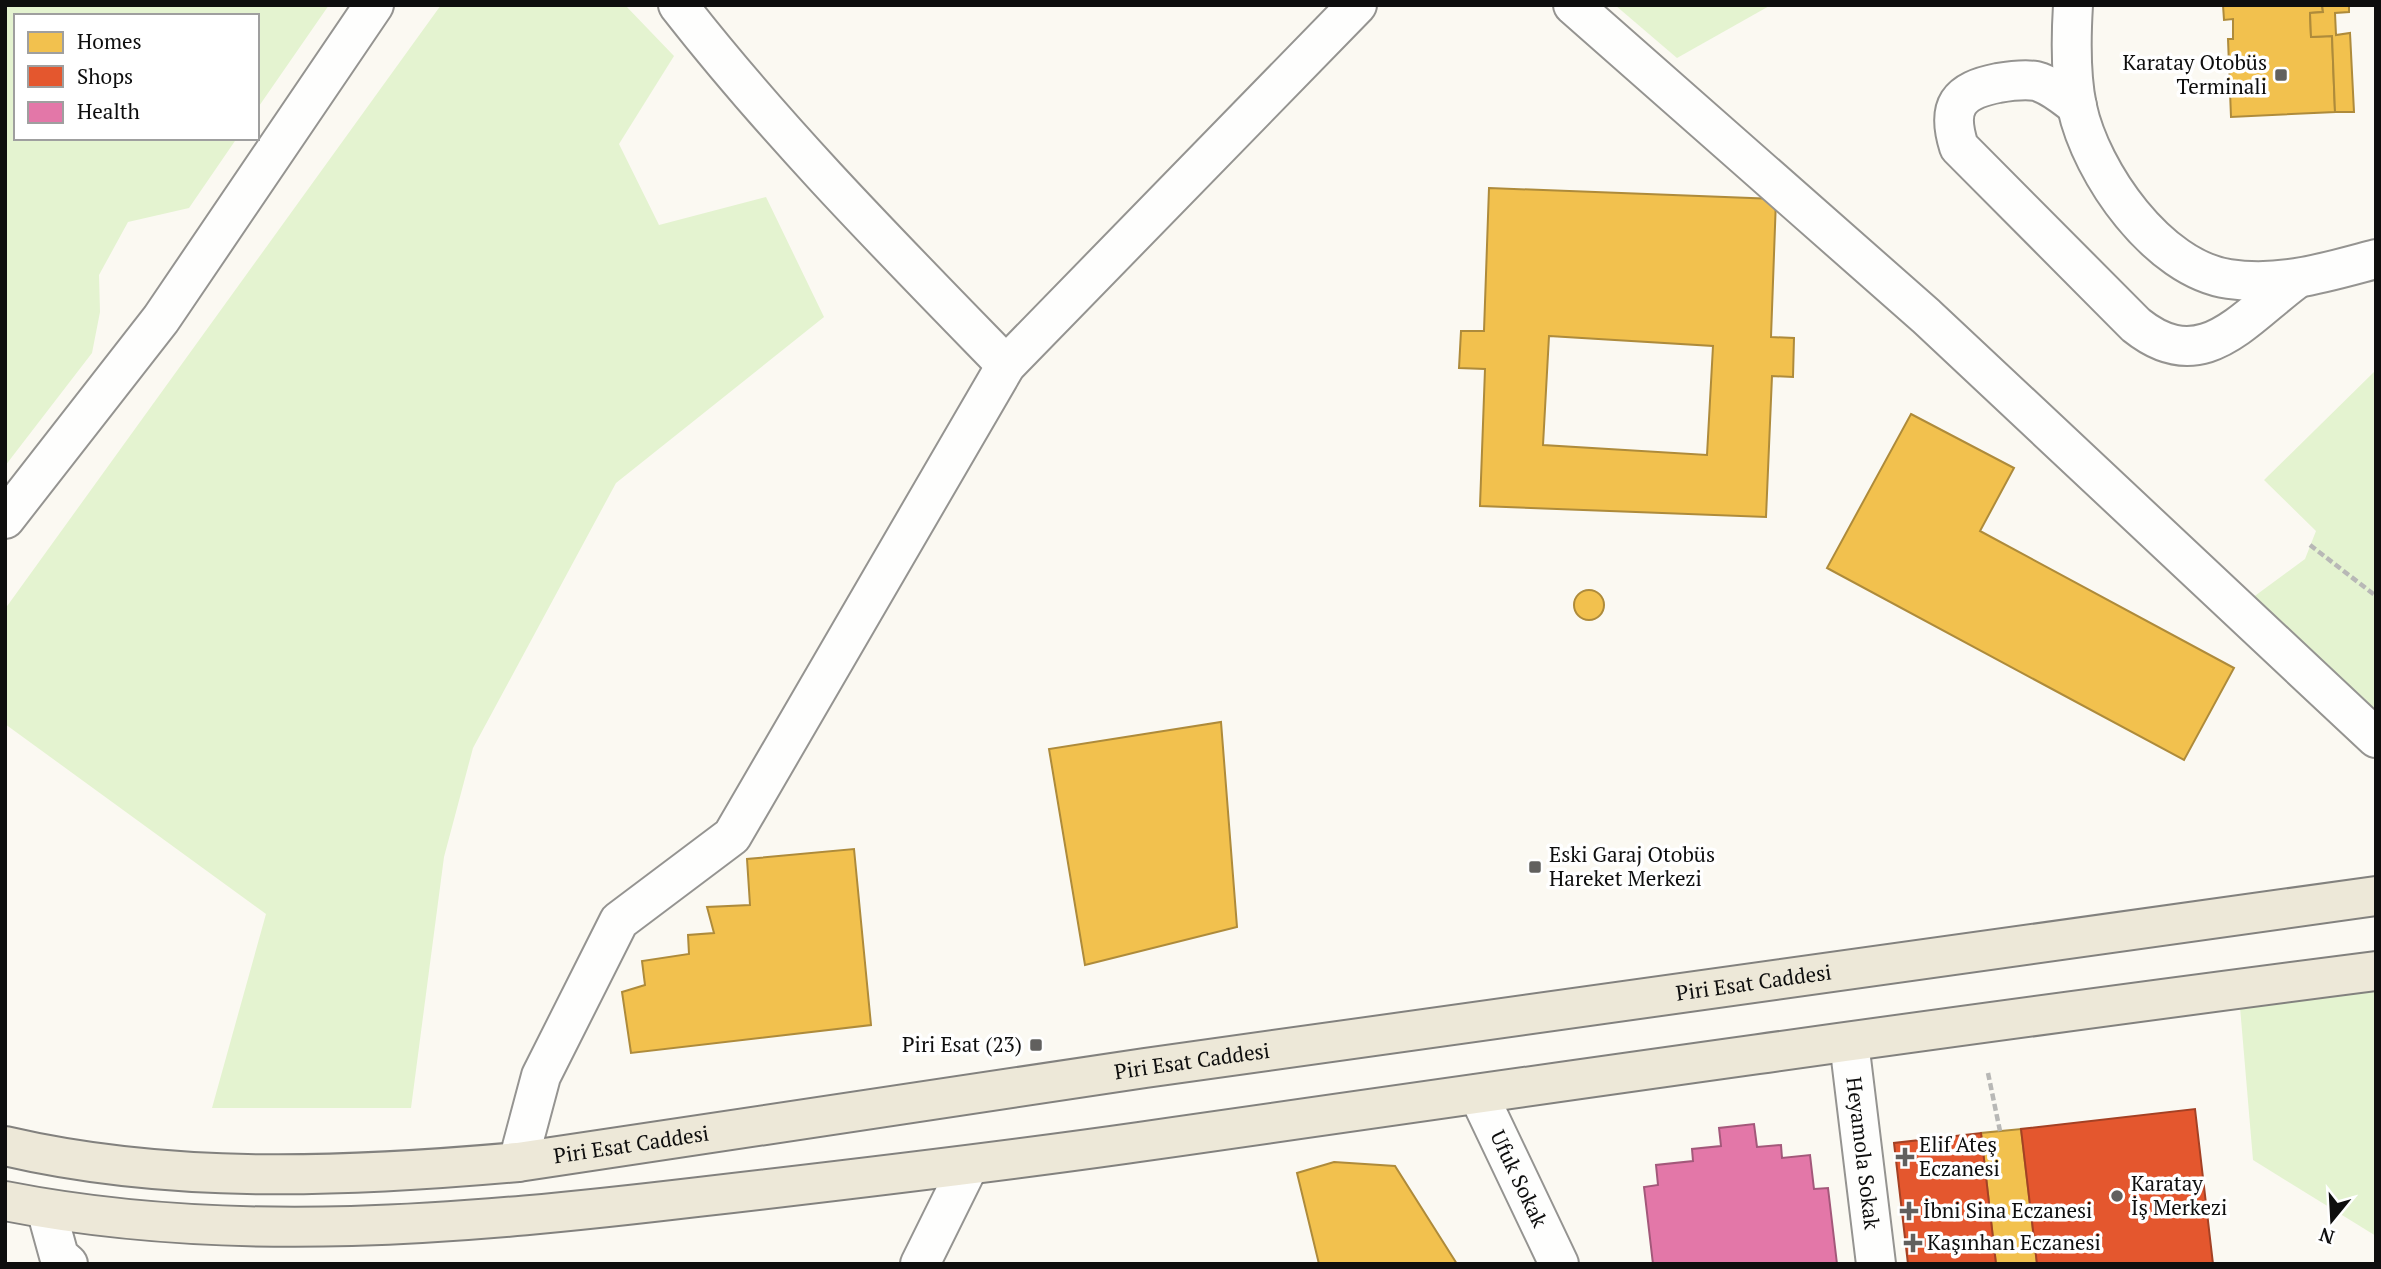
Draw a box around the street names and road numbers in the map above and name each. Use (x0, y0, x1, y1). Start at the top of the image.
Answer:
street label: Piri Esat Caddesi (1674, 957, 1833, 1007)
street label: Piri Esat Caddesi (1112, 1036, 1271, 1085)
street label: Heyamola Sokak (1840, 1075, 1887, 1231)
street label: Piri Esat Caddesi (552, 1119, 711, 1169)
street label: Ufuk Sokak (1484, 1125, 1555, 1232)

